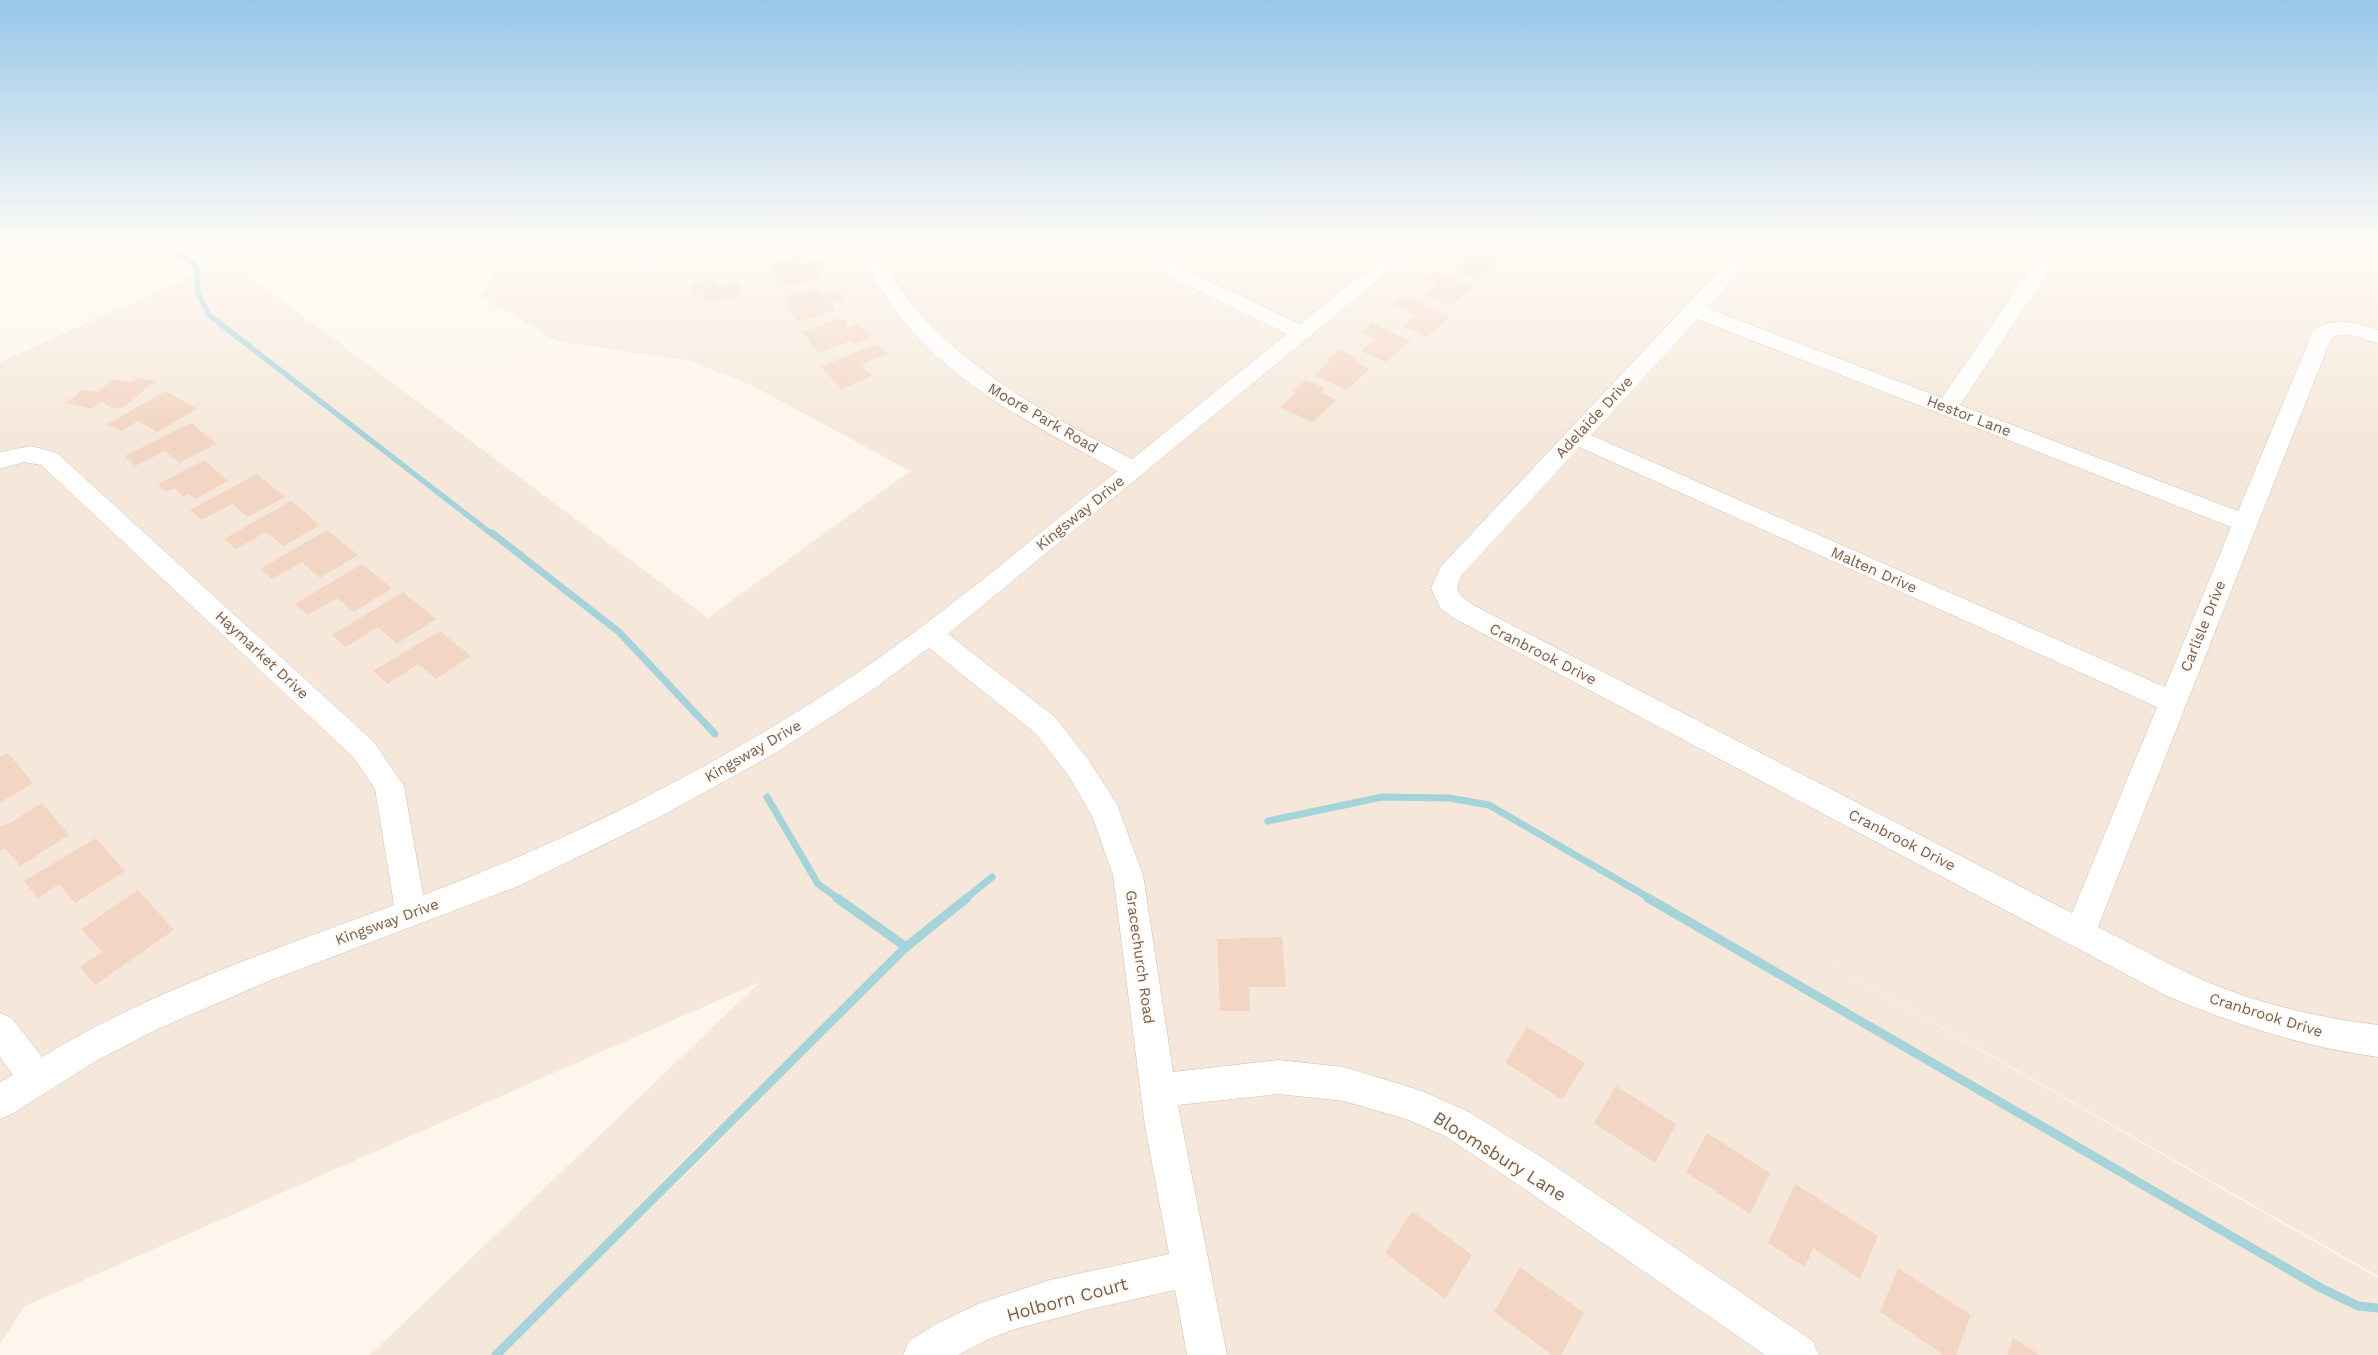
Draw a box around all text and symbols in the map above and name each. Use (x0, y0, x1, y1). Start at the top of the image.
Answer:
street label: Adelaide Drive (1551, 372, 1637, 462)
street label: Moore Park Road (985, 379, 1101, 457)
street label: Hestor Lane (1924, 392, 2014, 440)
street label: Kingsway Drive (1032, 472, 1128, 554)
street label: Malten Drive (1828, 543, 1920, 597)
street label: Carlisle Drive (2176, 578, 2230, 674)
street label: Haymarket Drive (212, 607, 312, 703)
street label: Cranbrook Drive (1486, 619, 1600, 689)
street label: Kingsway Drive (701, 716, 805, 786)
street label: Cranbrook Drive (1845, 805, 1959, 875)
street label: Gracechurch Road (1122, 889, 1158, 1025)
street label: Kingsway Drive (333, 895, 441, 949)
street label: Cranbrook Drive (2207, 989, 2325, 1041)
street label: Bloomsbury Lane (1430, 1107, 1570, 1205)
street label: Holborn Court (1004, 1273, 1130, 1325)

